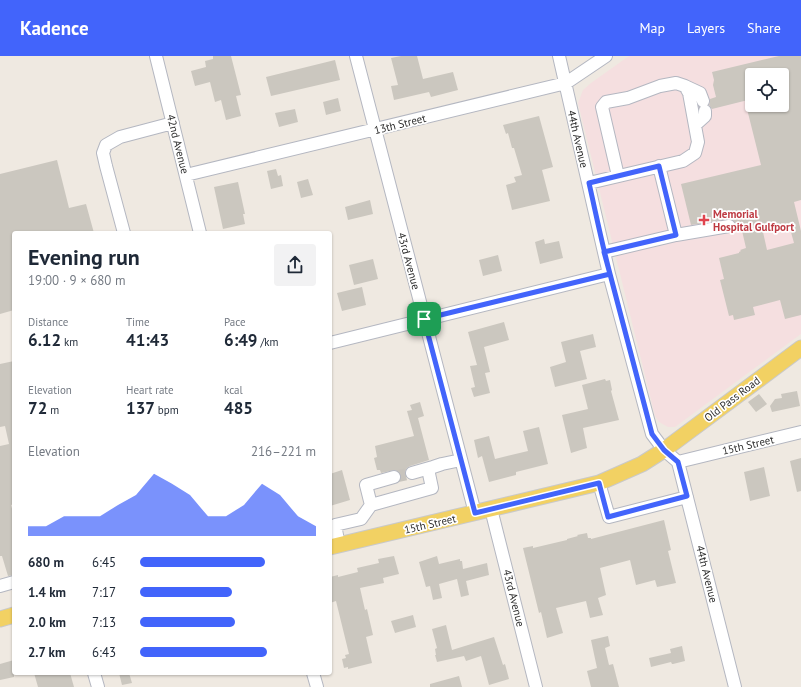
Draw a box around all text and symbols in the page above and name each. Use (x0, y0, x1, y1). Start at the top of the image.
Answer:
text: Kadence (20, 16, 89, 40)
text: Map (639, 19, 665, 37)
text: Layers (687, 19, 725, 37)
text: Share (747, 19, 781, 37)
map controls (745, 68, 789, 112)
button: locate (745, 68, 789, 112)
street label: 44th Avenue (565, 109, 592, 170)
street label: 13th Street (373, 111, 428, 137)
street label: 42nd Avenue (164, 113, 192, 176)
place label: Memorial Hospital Gulfport (713, 207, 794, 234)
marker: Memorial Hospital Gulfport (698, 214, 710, 226)
street label: 43rd Avenue (395, 231, 423, 292)
text: Evening run (28, 243, 140, 271)
button: share (274, 244, 316, 286)
text: 19:00 · 9 × 680 m (28, 272, 125, 289)
pin (407, 302, 441, 336)
icon: arrive (413, 308, 435, 330)
text: Distance (28, 315, 68, 329)
text: Time (126, 315, 150, 329)
text: Pace (224, 315, 246, 329)
text: 6.12 (28, 329, 61, 351)
text: 41:43 (126, 329, 169, 351)
text: 6:49 (224, 329, 258, 351)
text: km (61, 335, 78, 349)
text: /km (258, 335, 279, 349)
street label: Old Pass Road (701, 373, 763, 425)
text: Elevation (28, 383, 72, 397)
text: Heart rate (126, 383, 174, 397)
text: kcal (224, 383, 243, 397)
text: 72 (28, 397, 47, 419)
text: 137 (126, 397, 155, 419)
text: 485 (224, 397, 253, 419)
text: m (47, 403, 59, 417)
text: bpm (155, 403, 179, 417)
street label: 15th Street (721, 432, 776, 458)
text: Elevation (28, 443, 80, 460)
text: 216–221 m (251, 443, 316, 460)
street label: 15th Street (403, 511, 458, 537)
street label: 44th Avenue (693, 544, 721, 605)
text: 680 m (28, 554, 64, 571)
text: 6:45 (92, 554, 116, 571)
street label: 43rd Avenue (500, 568, 528, 629)
text: 1.4 km (28, 584, 66, 601)
text: 7:17 (92, 584, 116, 601)
text: 2.0 km (28, 614, 66, 631)
text: 7:13 (92, 614, 116, 631)
text: 2.7 km (28, 644, 65, 661)
text: 6:43 (92, 644, 116, 661)

